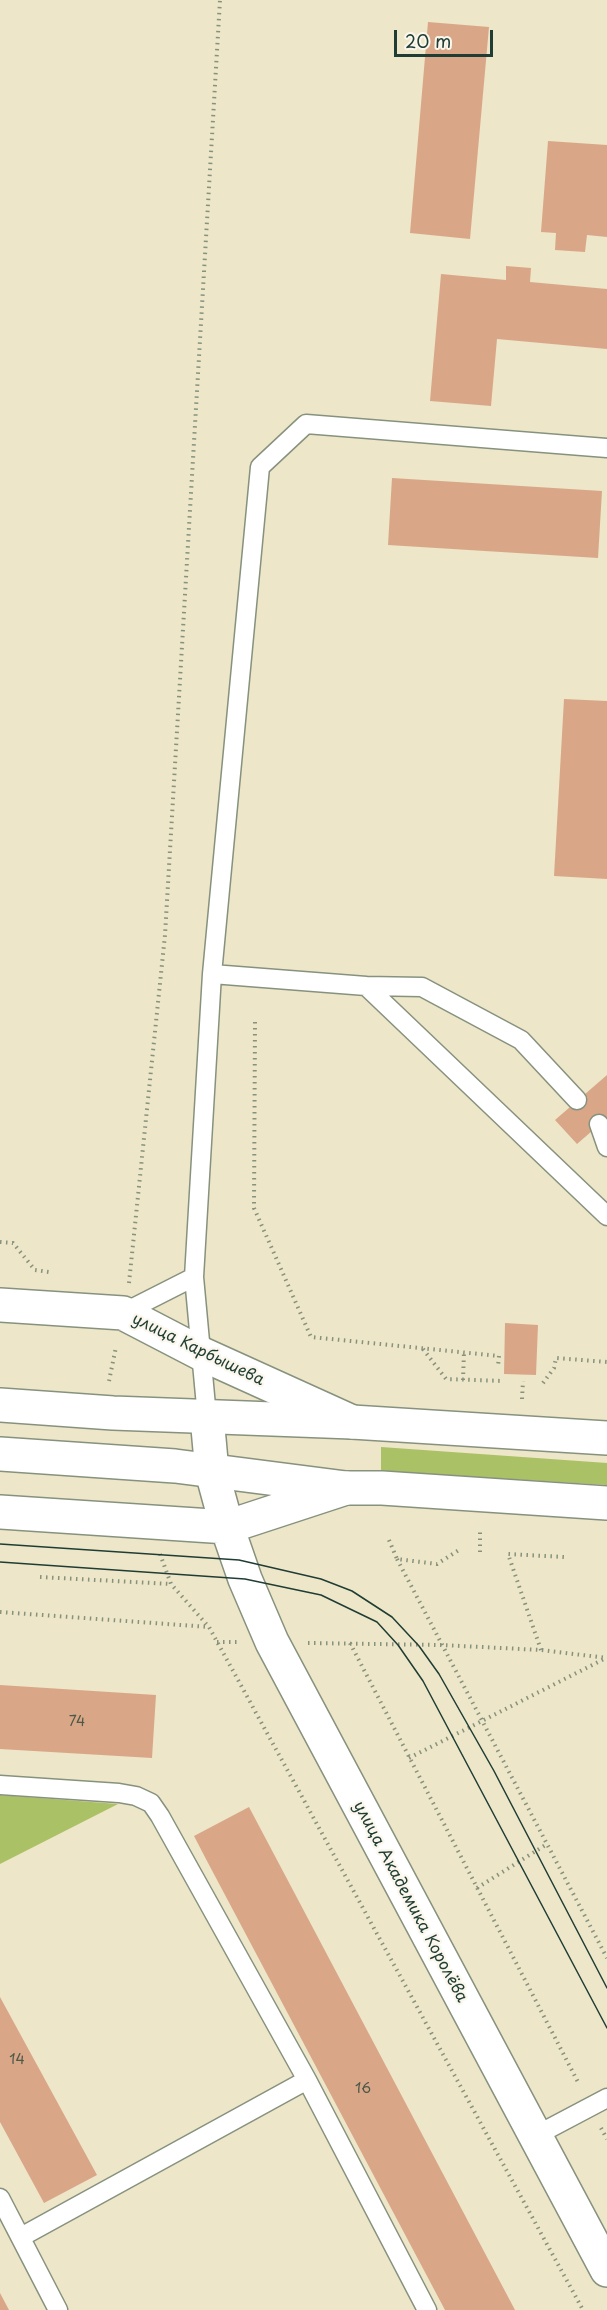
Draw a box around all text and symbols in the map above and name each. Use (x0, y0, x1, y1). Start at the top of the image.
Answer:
scale bar (397, 18, 496, 56)
text: 20 m (405, 27, 451, 54)
street label: улица Карбышева (129, 1310, 267, 1390)
house number: 74 (69, 1714, 85, 1730)
street label: улица Академика Королёва (349, 1798, 471, 2006)
house number: 14 (9, 2052, 25, 2068)
house number: 16 (355, 2081, 371, 2097)

